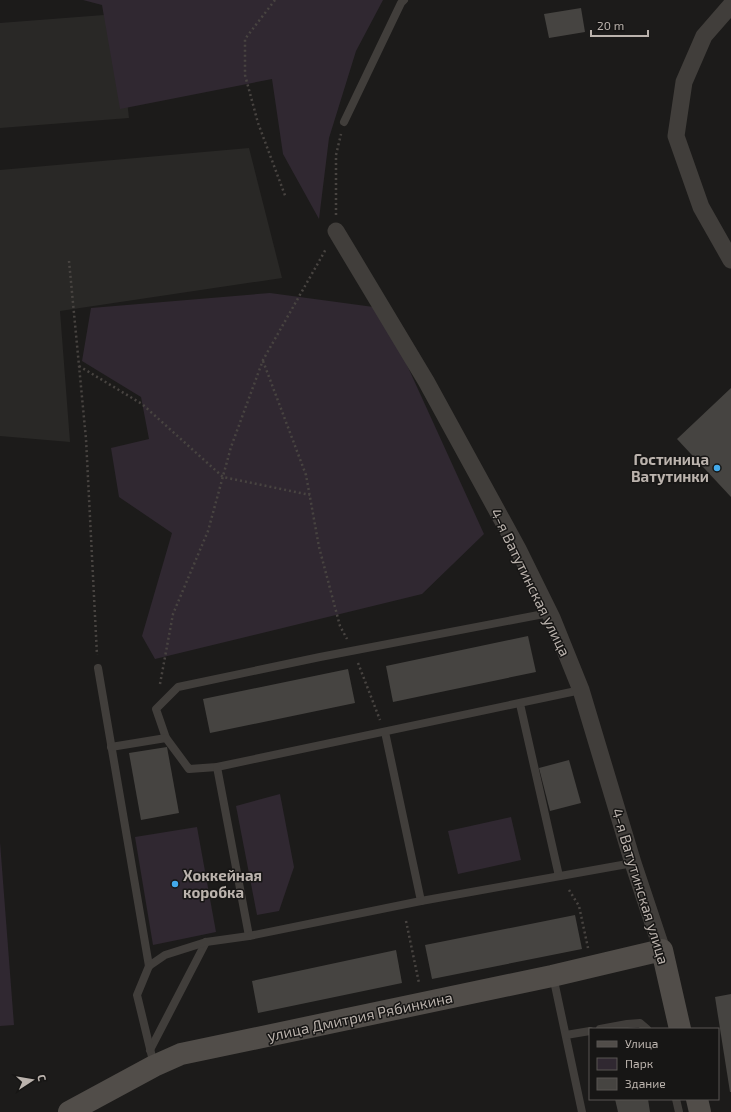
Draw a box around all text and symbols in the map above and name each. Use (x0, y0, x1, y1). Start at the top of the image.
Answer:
scale bar (591, 12, 648, 38)
text: 20 m (597, 18, 624, 32)
place label: Гостиница Ватутинки (631, 450, 709, 485)
marker: Гостиница Ватутинки (712, 463, 722, 473)
street label: 4-я Ватутинская улица (486, 505, 575, 659)
street label: 4-я Ватутинская улица (608, 806, 673, 967)
place label: Хоккейная коробка (183, 866, 262, 901)
marker: Хоккейная коробка (170, 879, 180, 889)
street label: улица Дмитрия Рябинкина (266, 988, 455, 1045)
legend (589, 1028, 719, 1100)
text: Улица (625, 1036, 658, 1050)
text: Парк (625, 1056, 654, 1070)
north arrow (12, 1060, 52, 1100)
text: С (35, 1073, 49, 1083)
text: Здание (625, 1076, 666, 1090)

